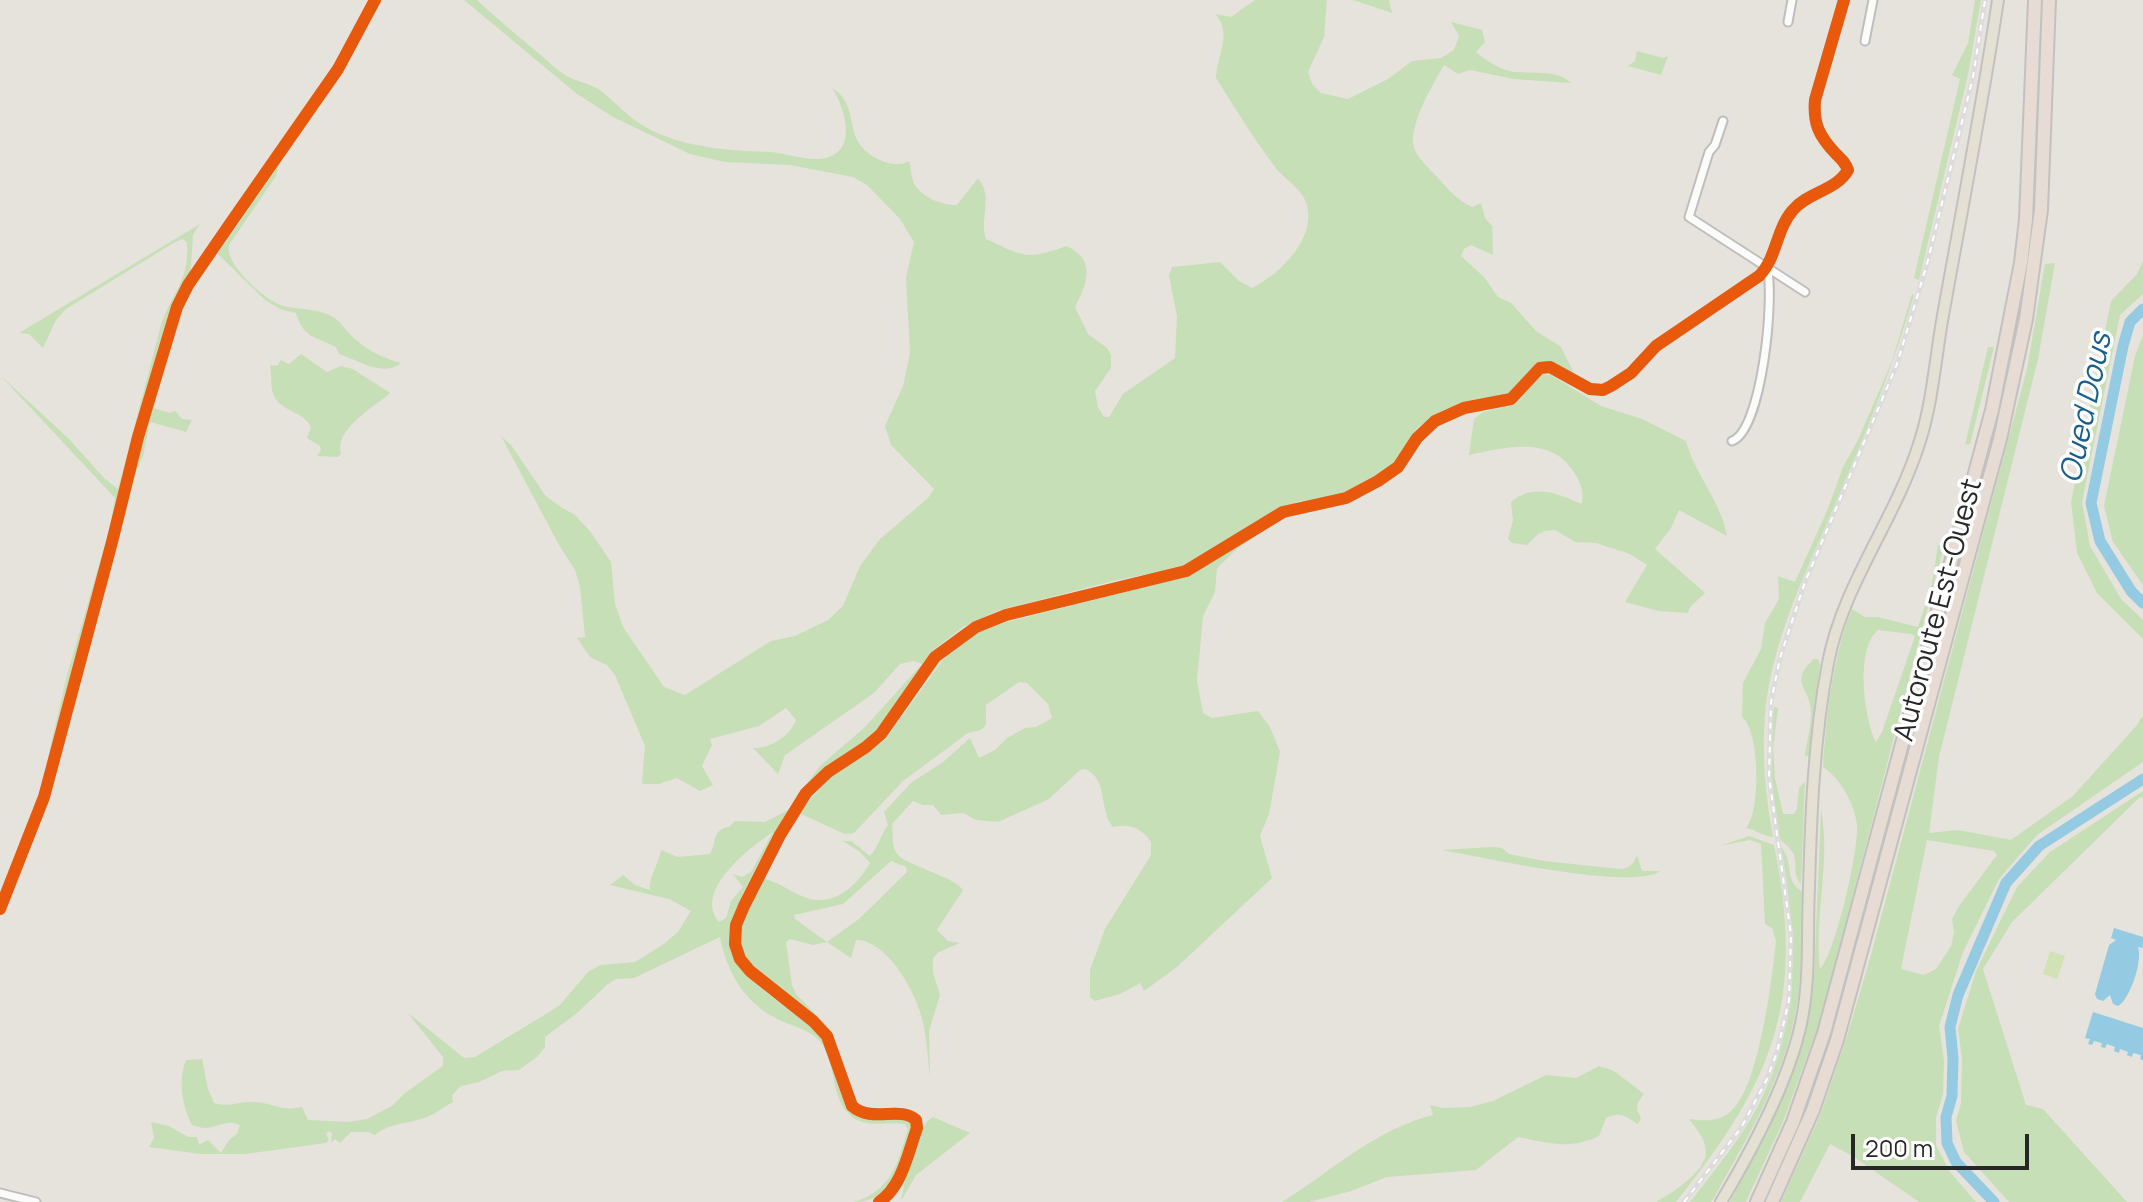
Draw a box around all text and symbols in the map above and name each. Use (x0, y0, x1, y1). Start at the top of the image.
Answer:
water label: Oued Dous (2054, 330, 2120, 486)
street label: Autoroute Est-Ouest (1888, 475, 1990, 745)
scale bar (1855, 1118, 2033, 1168)
text: 200 m (1865, 1131, 1933, 1164)

